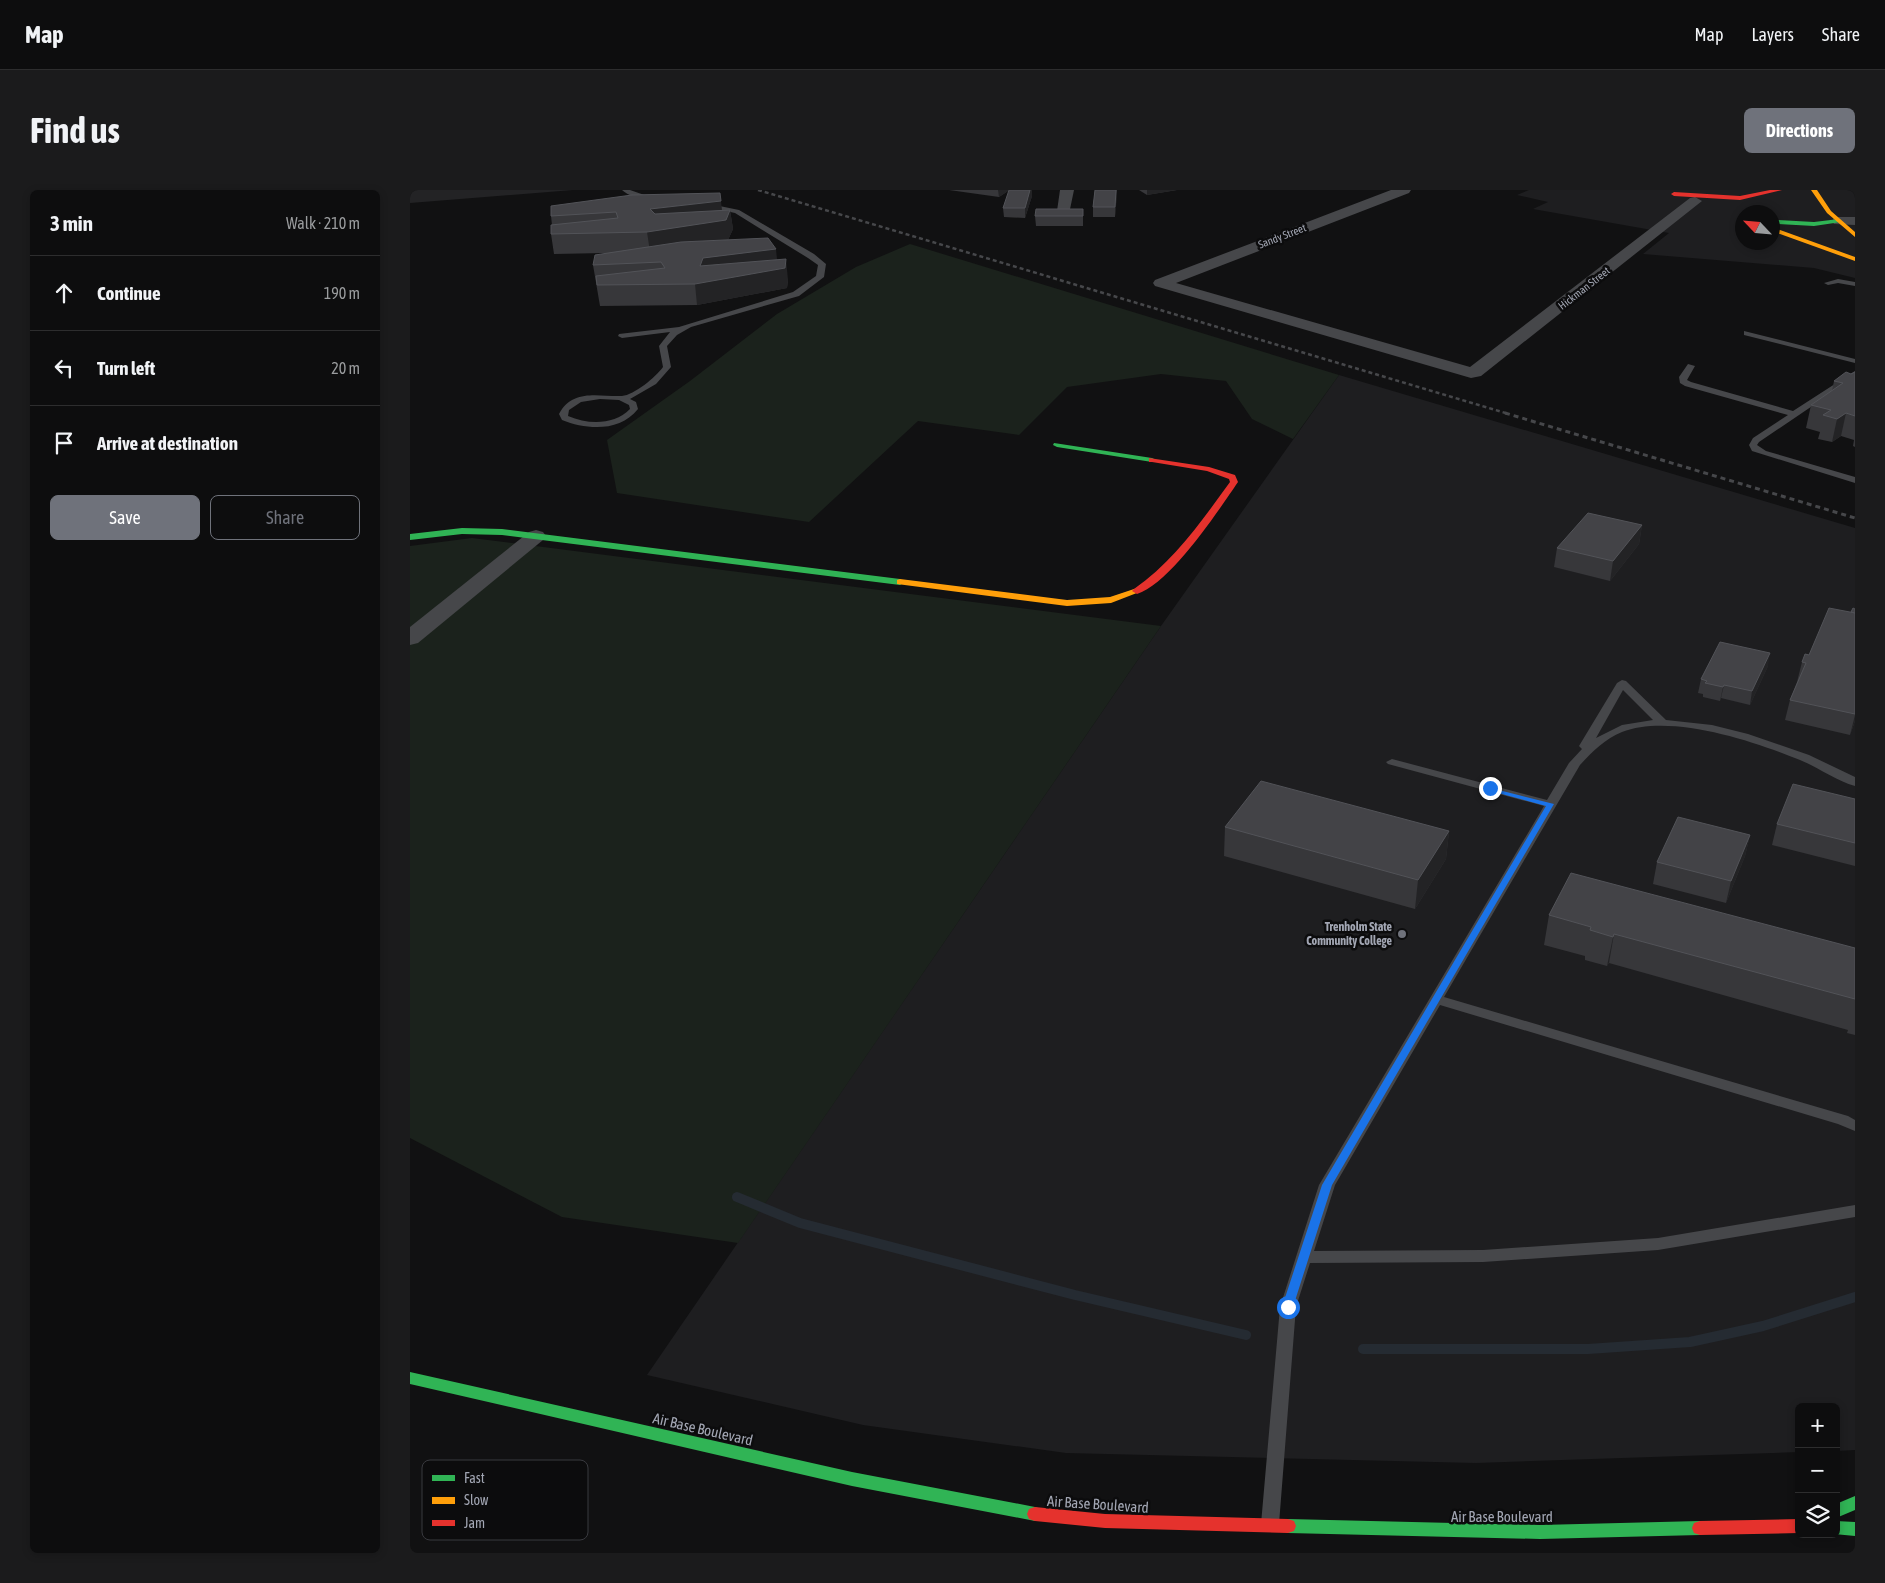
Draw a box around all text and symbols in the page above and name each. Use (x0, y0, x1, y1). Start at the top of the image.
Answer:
text: Map (25, 21, 64, 48)
text: Map (1694, 24, 1723, 45)
text: Layers (1751, 24, 1794, 45)
text: Share (1822, 24, 1860, 45)
button: Directions (1744, 108, 1855, 153)
text: Find us (30, 110, 120, 150)
north arrow (1735, 205, 1780, 250)
text: 3 min (50, 211, 93, 235)
text: Walk · 210 m (286, 214, 360, 232)
street label: Sandy Street (1256, 221, 1308, 251)
street label: Hickman Street (1556, 264, 1612, 312)
icon: ahead (50, 279, 78, 307)
text: Continue (97, 282, 161, 304)
text: 190 m (324, 284, 360, 302)
icon: left (50, 354, 78, 382)
text: Turn left (97, 357, 155, 379)
text: 20 m (331, 359, 360, 377)
icon: arrive (50, 429, 78, 457)
text: Arrive at destination (97, 432, 238, 454)
button: Save (50, 495, 200, 540)
button: Share (210, 495, 360, 540)
route end (1479, 777, 1502, 800)
place label: Trenholm State Community College (1306, 920, 1393, 948)
marker: Trenholm State Community College (1396, 928, 1408, 940)
route start (1277, 1296, 1300, 1319)
map controls (1795, 1403, 1840, 1538)
button: + (1795, 1403, 1840, 1448)
street label: Air Base Boulevard (651, 1409, 755, 1449)
button: − (1795, 1448, 1840, 1493)
legend (422, 1460, 588, 1540)
text: Fast (464, 1470, 485, 1486)
text: Slow (464, 1492, 489, 1508)
street label: Air Base Boulevard (1047, 1492, 1149, 1516)
button: layers (1795, 1493, 1840, 1538)
street label: Air Base Boulevard (1451, 1508, 1553, 1525)
text: Jam (464, 1515, 485, 1531)

